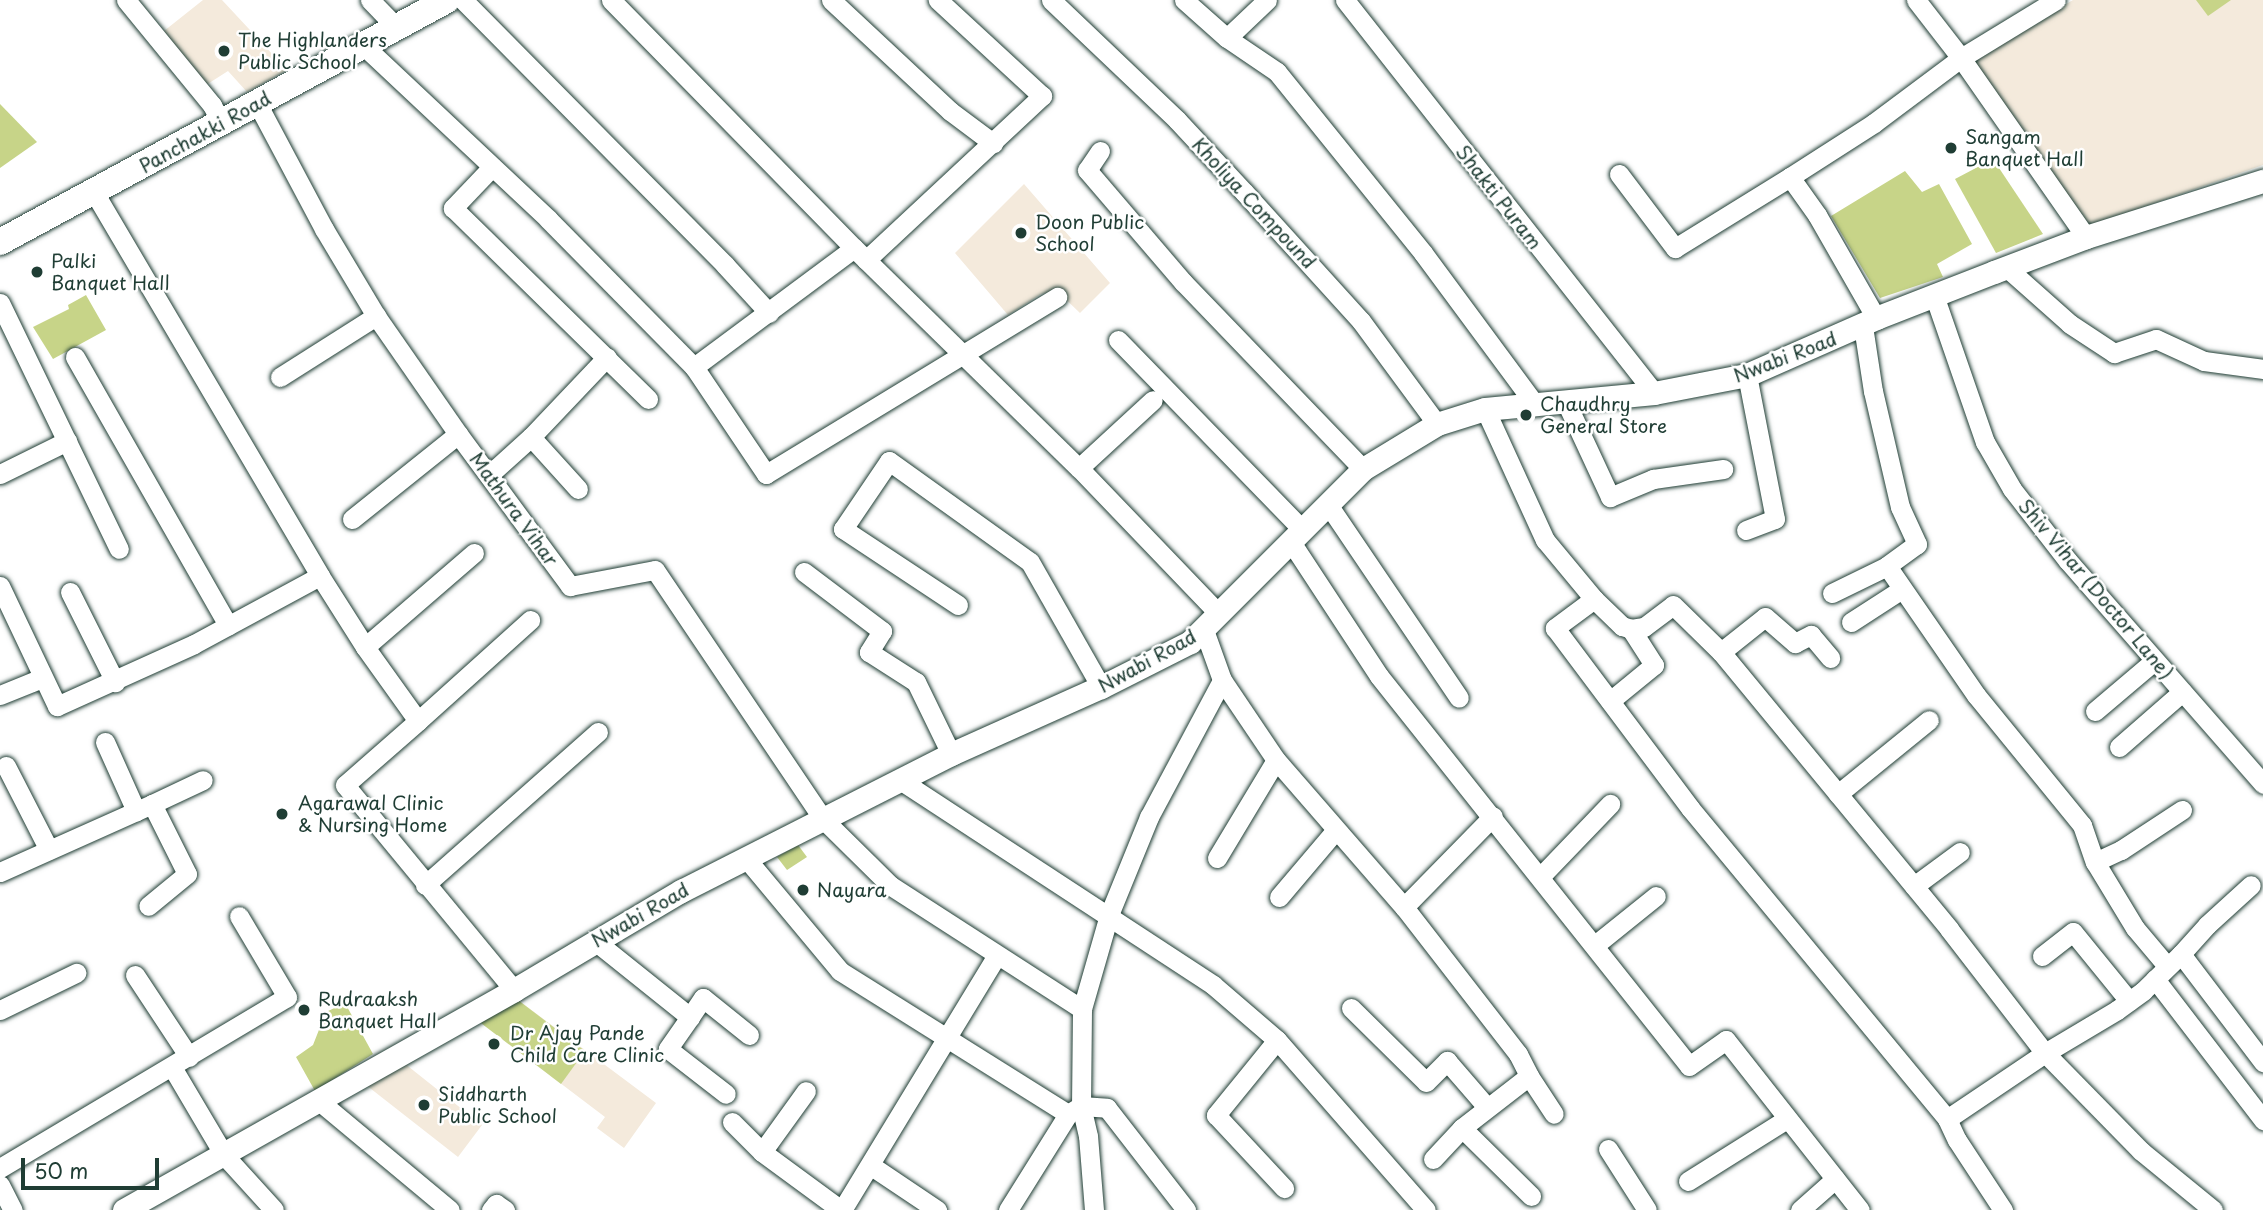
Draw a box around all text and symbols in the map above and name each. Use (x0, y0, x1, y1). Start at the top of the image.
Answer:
place label: The Highlanders Public School (238, 29, 387, 73)
marker: The Highlanders Public School (216, 43, 232, 59)
street label: Panchakki Road (135, 86, 275, 178)
place label: Sangam Banquet Hall (1965, 126, 2085, 170)
street label: Kholiya Compound (1187, 133, 1321, 273)
street label: Shakti Puram (1451, 140, 1547, 254)
marker: Sangam Banquet Hall (1943, 140, 1959, 156)
place label: Doon Public School (1035, 211, 1144, 255)
marker: Doon Public School (1013, 225, 1029, 241)
place label: Palki Banquet Hall (51, 250, 171, 294)
marker: Palki Banquet Hall (29, 264, 45, 280)
street label: Nwabi Road (1730, 327, 1840, 387)
place label: Chaudhry General Store (1540, 393, 1667, 437)
marker: Chaudhry General Store (1518, 407, 1534, 423)
street label: Mathura Vihar (466, 448, 562, 570)
street label: Shiv Vihar (Doctor Lane) (2014, 494, 2178, 684)
street label: Nwabi Road (1093, 624, 1201, 698)
place label: Agarawal Clinic & Nursing Home (298, 792, 449, 836)
marker: Agarawal Clinic & Nursing Home (272, 804, 292, 824)
street label: Nwabi Road (587, 878, 693, 952)
place label: Nayara (817, 879, 887, 901)
marker: Nayara (795, 882, 811, 898)
place label: Rudraaksh Banquet Hall (318, 988, 438, 1032)
marker: Rudraaksh Banquet Hall (296, 1002, 312, 1018)
place label: Dr Ajay Pande Child Care Clinic (510, 1022, 665, 1066)
marker: Dr Ajay Pande Child Care Clinic (484, 1034, 504, 1054)
place label: Siddharth Public School (438, 1083, 558, 1127)
marker: Siddharth Public School (416, 1097, 432, 1113)
scale bar (24, 1144, 163, 1188)
text: 50 m (34, 1154, 88, 1186)

